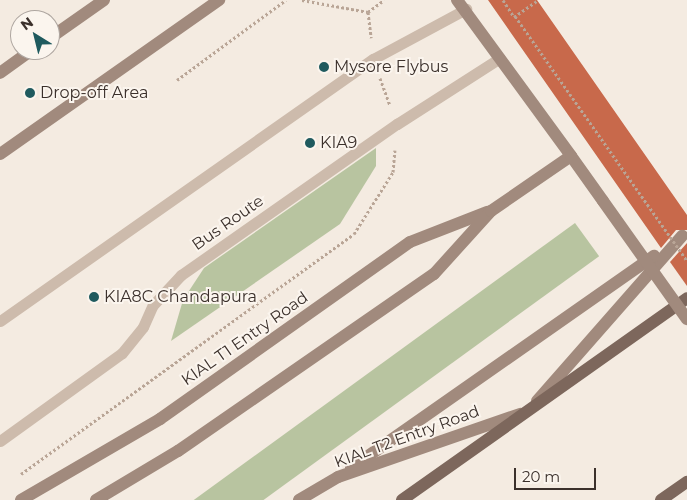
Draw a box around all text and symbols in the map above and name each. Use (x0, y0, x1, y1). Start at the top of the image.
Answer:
north arrow (10, 10, 60, 60)
text: N (17, 13, 37, 34)
place label: Mysore Flybus (334, 57, 448, 77)
marker: Mysore Flybus (318, 61, 330, 73)
place label: Drop-off Area (40, 83, 148, 103)
marker: Drop-off Area (24, 87, 36, 99)
place label: KIA9 (320, 133, 357, 153)
marker: KIA9 (304, 137, 316, 149)
street label: Bus Route (188, 191, 268, 255)
place label: KIA8C Chandapura (104, 287, 257, 307)
street label: KIAL T1 Entry Road (178, 288, 312, 390)
marker: KIA8C Chandapura (88, 291, 100, 303)
street label: KIAL T2 Entry Road (332, 402, 482, 472)
scale bar (517, 458, 600, 490)
text: 20 m (522, 467, 560, 486)

